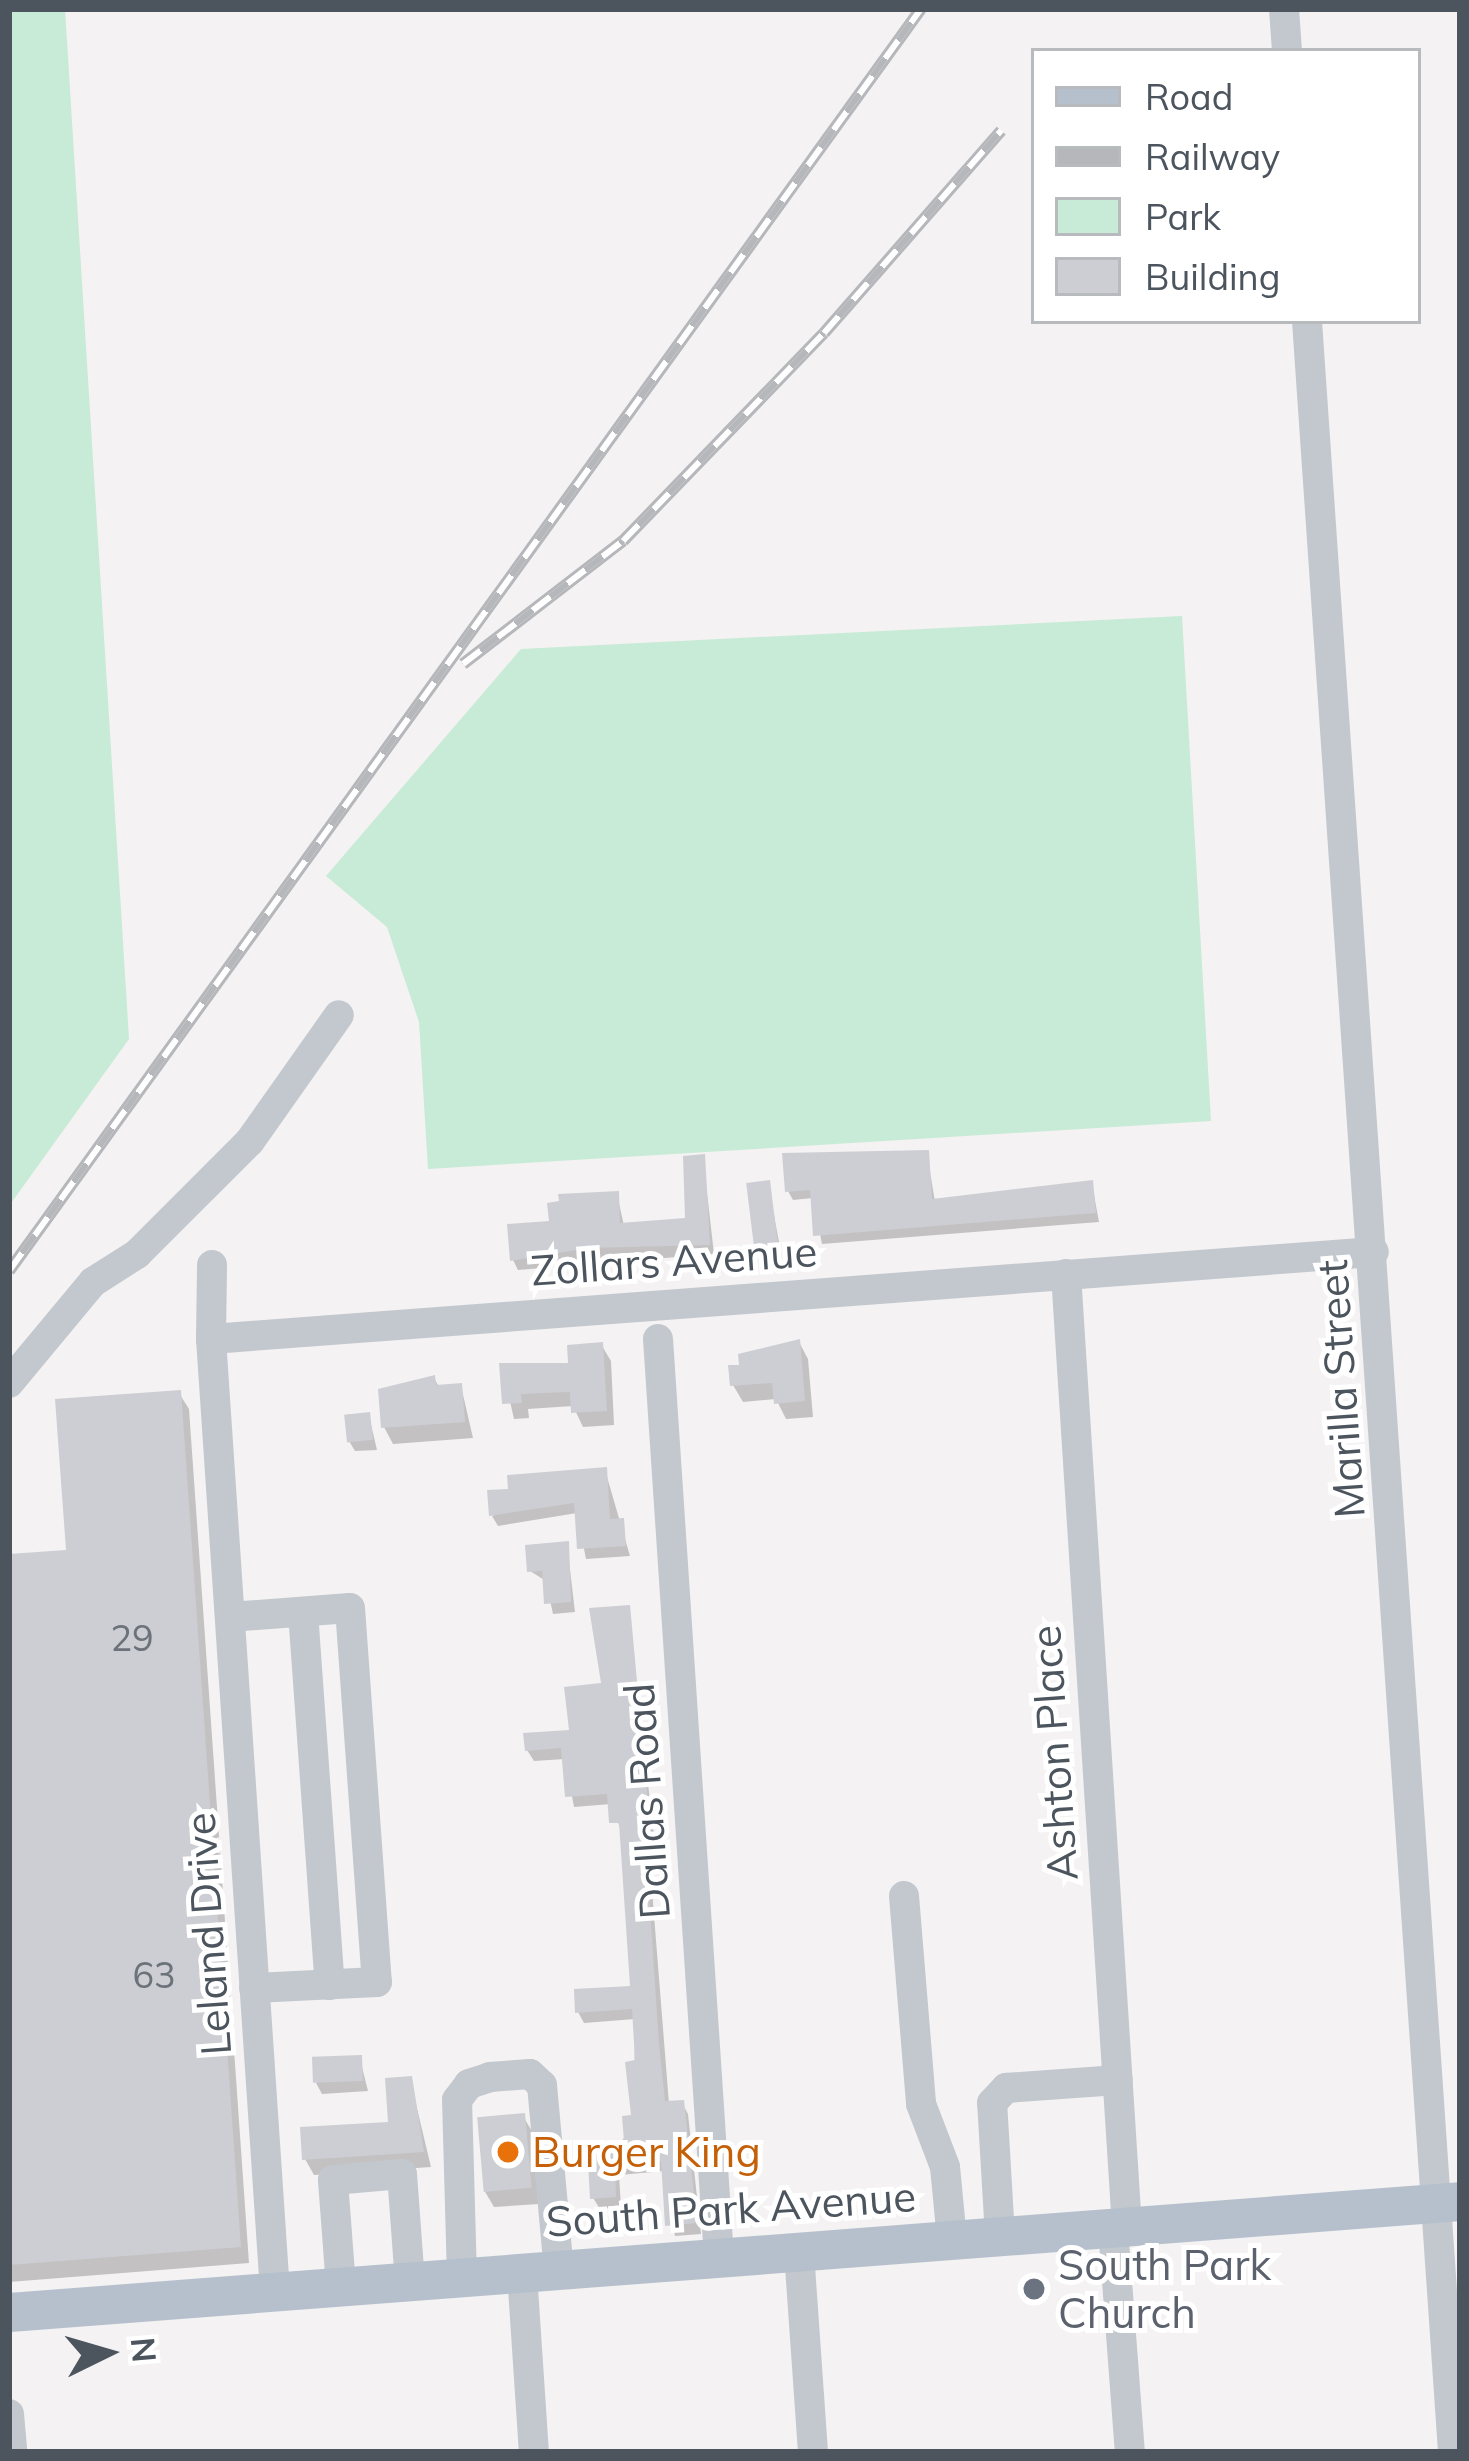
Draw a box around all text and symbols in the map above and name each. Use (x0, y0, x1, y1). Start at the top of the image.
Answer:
legend (1031, 48, 1421, 324)
text: Road (1145, 74, 1233, 119)
text: Railway (1145, 134, 1280, 179)
text: Park (1145, 194, 1221, 239)
text: Building (1145, 254, 1280, 299)
street label: Zollars Avenue (529, 1226, 819, 1296)
street label: Marilla Street (1307, 1258, 1375, 1520)
house number: 29 (110, 1616, 154, 1660)
street label: Ashton Place (1020, 1624, 1088, 1882)
street label: Dallas Road (614, 1681, 680, 1921)
street label: Leland Drive (174, 1811, 242, 2057)
house number: 63 (132, 1953, 176, 1997)
place label: Burger King (532, 2127, 761, 2177)
marker: Burger King (495, 2139, 521, 2165)
street label: South Park Avenue (545, 2171, 917, 2247)
place label: South Park Church (1058, 2240, 1271, 2338)
marker: South Park Church (1021, 2276, 1047, 2302)
north arrow (48, 2293, 168, 2413)
text: N (123, 2336, 166, 2364)

